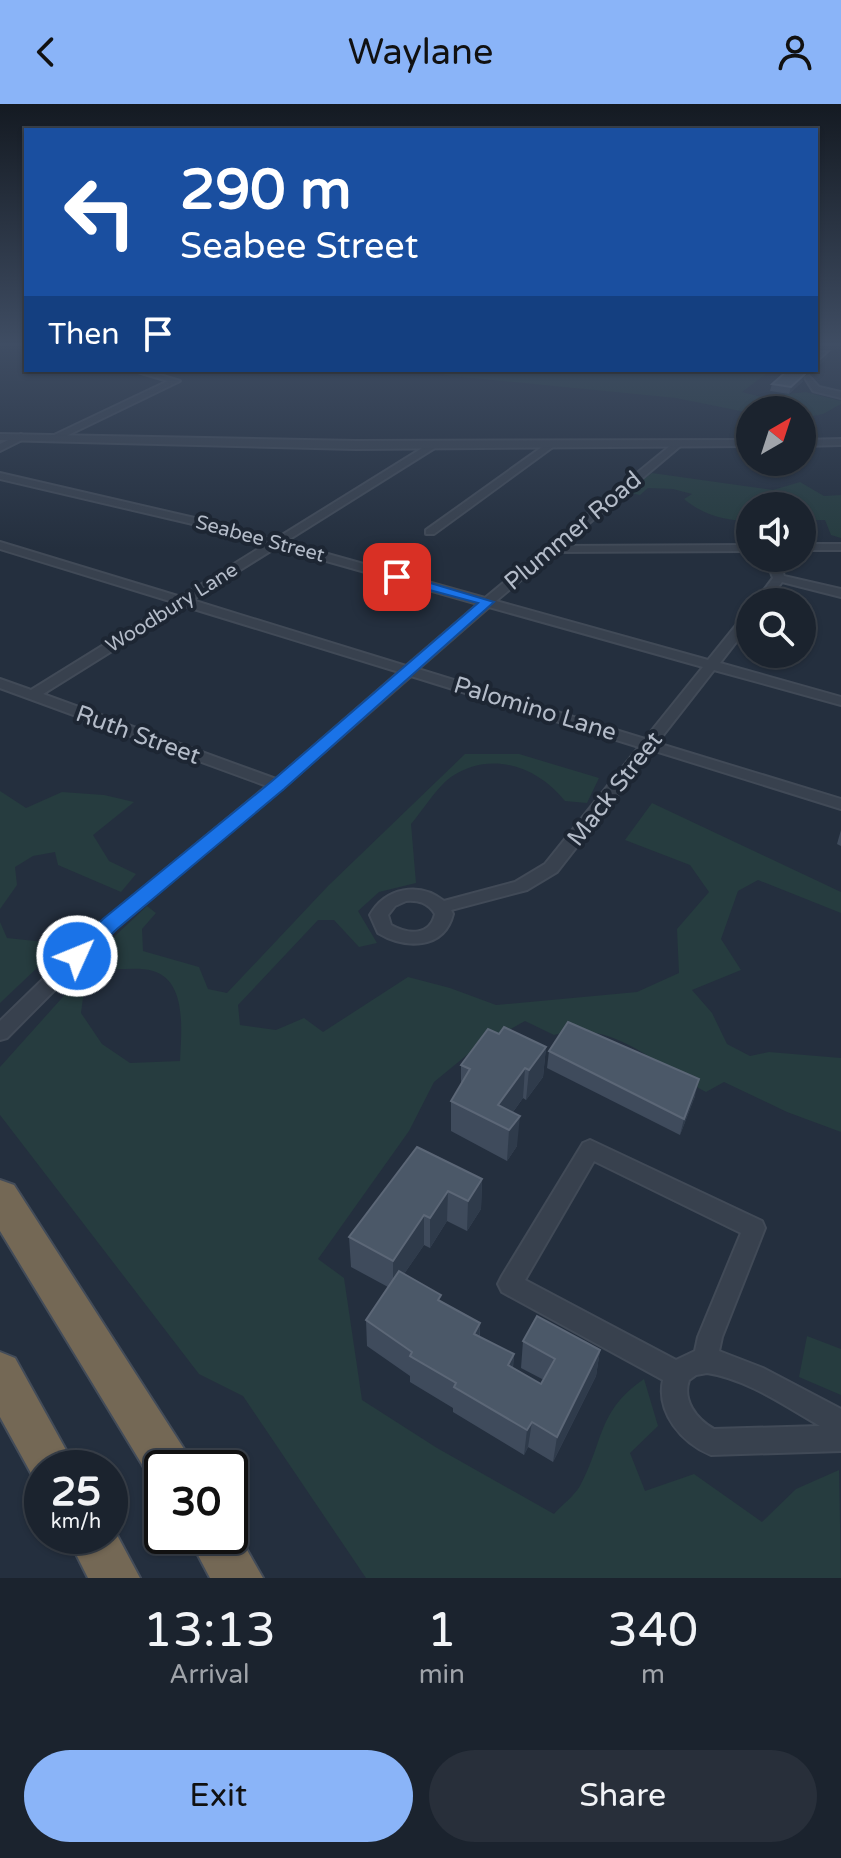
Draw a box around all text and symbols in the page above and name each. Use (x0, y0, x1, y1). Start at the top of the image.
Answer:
icon: back (24, 30, 68, 74)
icon: person (773, 30, 817, 74)
text: Waylane (348, 31, 493, 74)
text: 290 m (180, 157, 351, 224)
icon: left (48, 160, 152, 264)
text: Seabee Street (180, 225, 419, 268)
icon: arrive (136, 312, 180, 356)
text: Then (48, 316, 120, 353)
north arrow (736, 396, 816, 476)
map controls (736, 396, 816, 668)
street label: Plummer Road (499, 465, 647, 597)
button: sound (736, 492, 816, 572)
street label: Seabee Street (193, 510, 327, 568)
pin (363, 543, 431, 611)
icon: arrive (375, 555, 419, 599)
street label: Woodbury Lane (102, 558, 242, 658)
button: search (736, 588, 816, 668)
street label: Palomino Lane (450, 670, 620, 748)
street label: Ruth Street (72, 699, 204, 771)
street label: Mack Street (561, 726, 669, 852)
position arrow (35, 914, 119, 998)
speed limit sign: 30 (144, 1450, 248, 1554)
text: 25 (51, 1468, 101, 1516)
text: km/h (51, 1510, 101, 1534)
text: 13:13 (143, 1602, 276, 1660)
text: 1 (427, 1602, 457, 1660)
text: 340 (608, 1602, 698, 1660)
text: Arrival (169, 1659, 250, 1690)
text: min (419, 1659, 465, 1690)
text: m (641, 1659, 665, 1690)
button: Exit (24, 1750, 413, 1842)
button: Share (429, 1750, 817, 1842)

